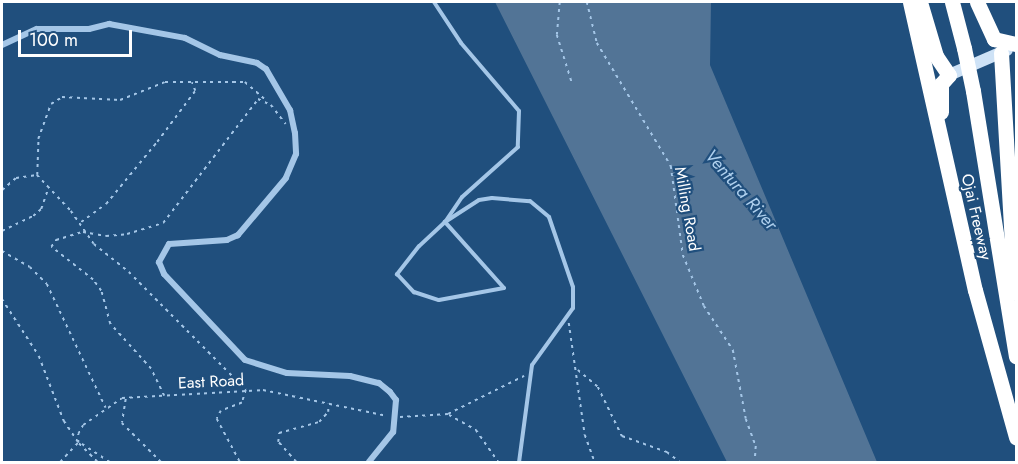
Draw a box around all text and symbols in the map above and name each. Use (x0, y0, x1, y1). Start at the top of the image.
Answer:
scale bar (21, 18, 135, 56)
text: 100 m (29, 27, 78, 53)
water label: Ventura River (700, 145, 782, 235)
street label: Milling Road (670, 165, 704, 253)
street label: Ojai Freeway (957, 172, 995, 262)
street label: East Road (177, 371, 245, 393)

